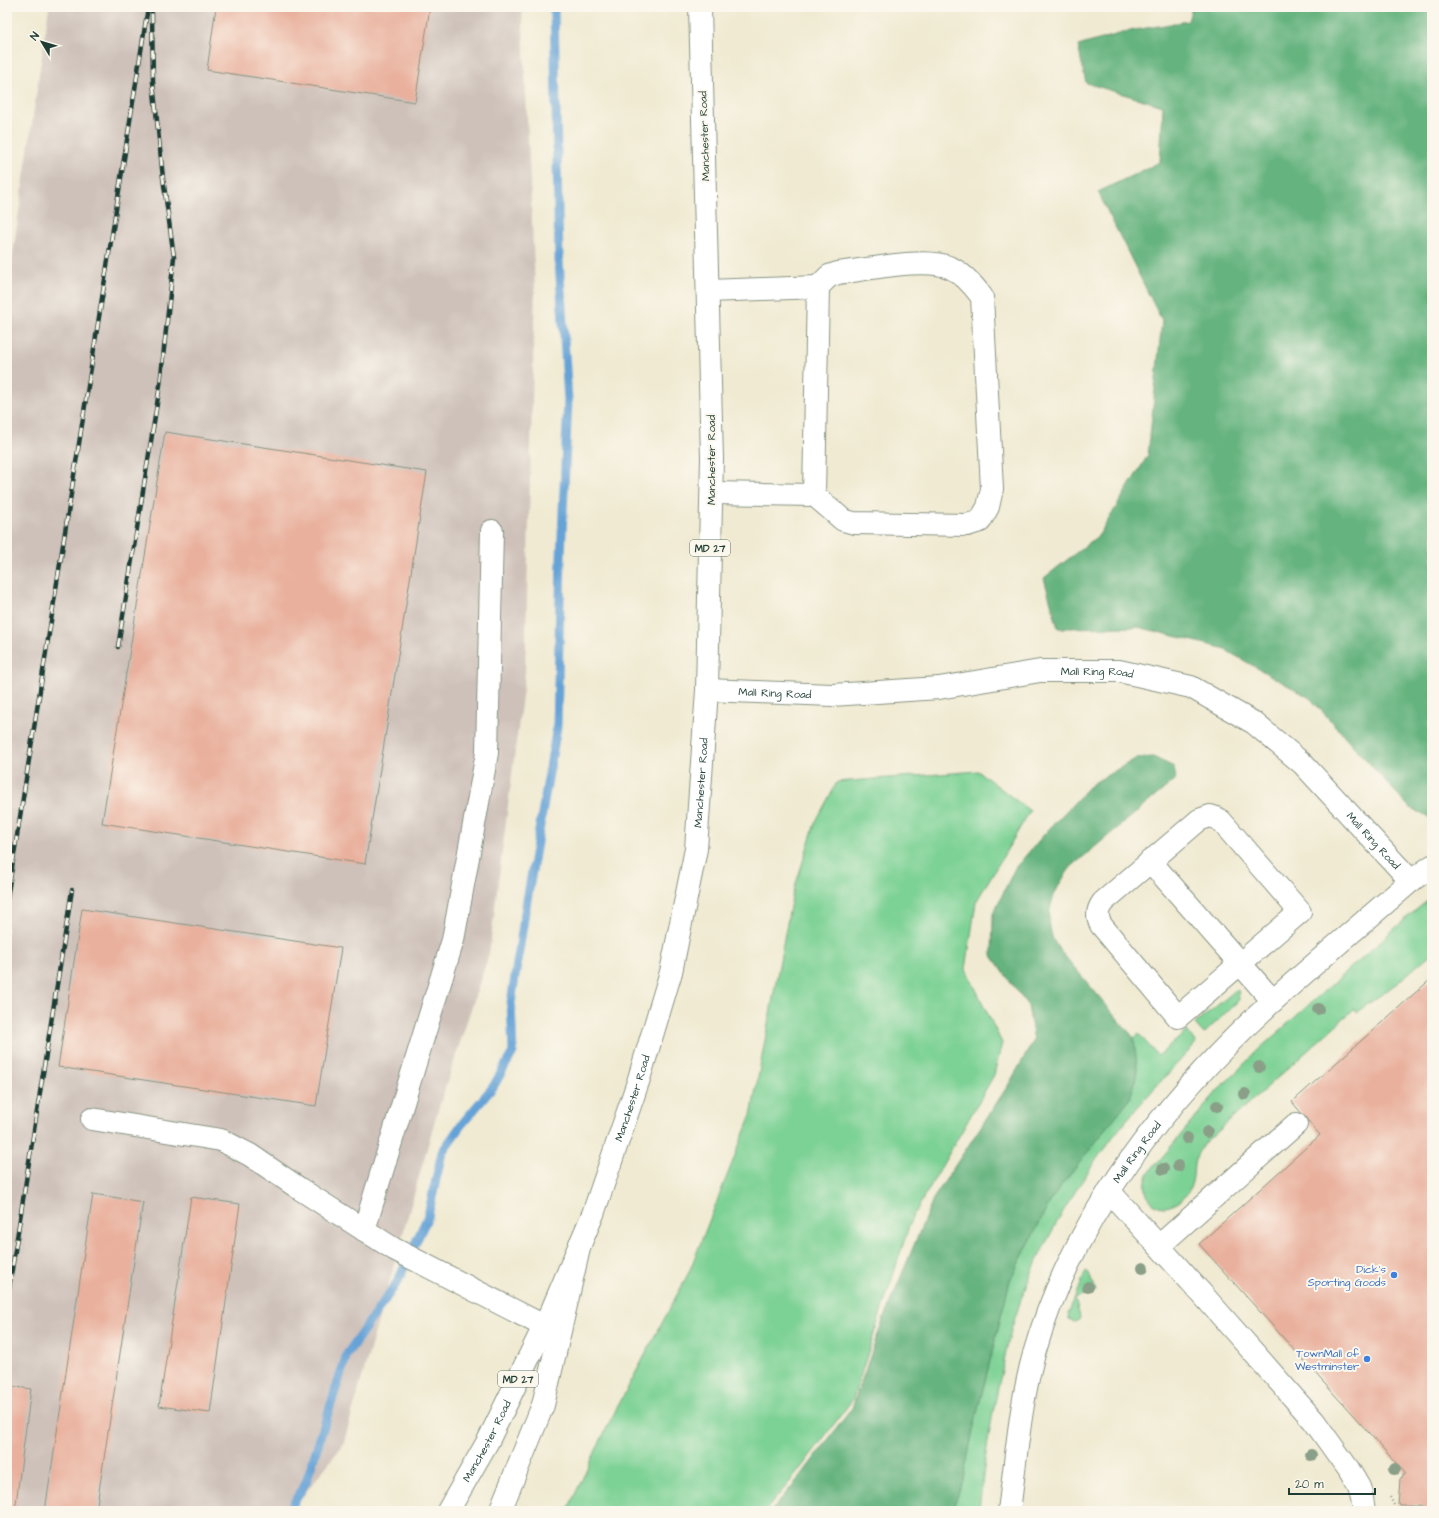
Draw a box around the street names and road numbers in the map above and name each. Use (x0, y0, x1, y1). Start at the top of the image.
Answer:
street label: Manchester Road (695, 90, 714, 181)
street label: Manchester Road (704, 415, 719, 505)
road number: MD 27 (690, 540, 730, 556)
street label: Mall Ring Road (1061, 664, 1135, 682)
street label: Mall Ring Road (738, 684, 812, 702)
street label: Manchester Road (690, 737, 712, 828)
street label: Mall Ring Road (1343, 809, 1404, 873)
street label: Manchester Road (611, 1053, 654, 1144)
street label: Mall Ring Road (1109, 1118, 1165, 1186)
road number: MD 27 (498, 1371, 538, 1387)
street label: Manchester Road (459, 1398, 515, 1485)

